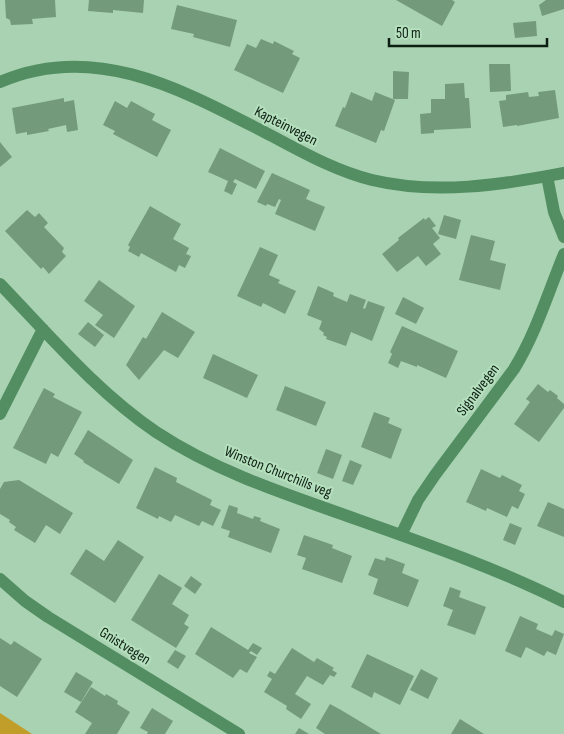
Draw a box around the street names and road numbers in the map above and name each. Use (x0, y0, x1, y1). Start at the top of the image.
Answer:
street label: Kapteinvegen (251, 102, 321, 150)
street label: Signalvegen (452, 360, 504, 420)
street label: Winston Churchills veg (222, 442, 334, 502)
street label: Gnistvegen (96, 623, 154, 669)

